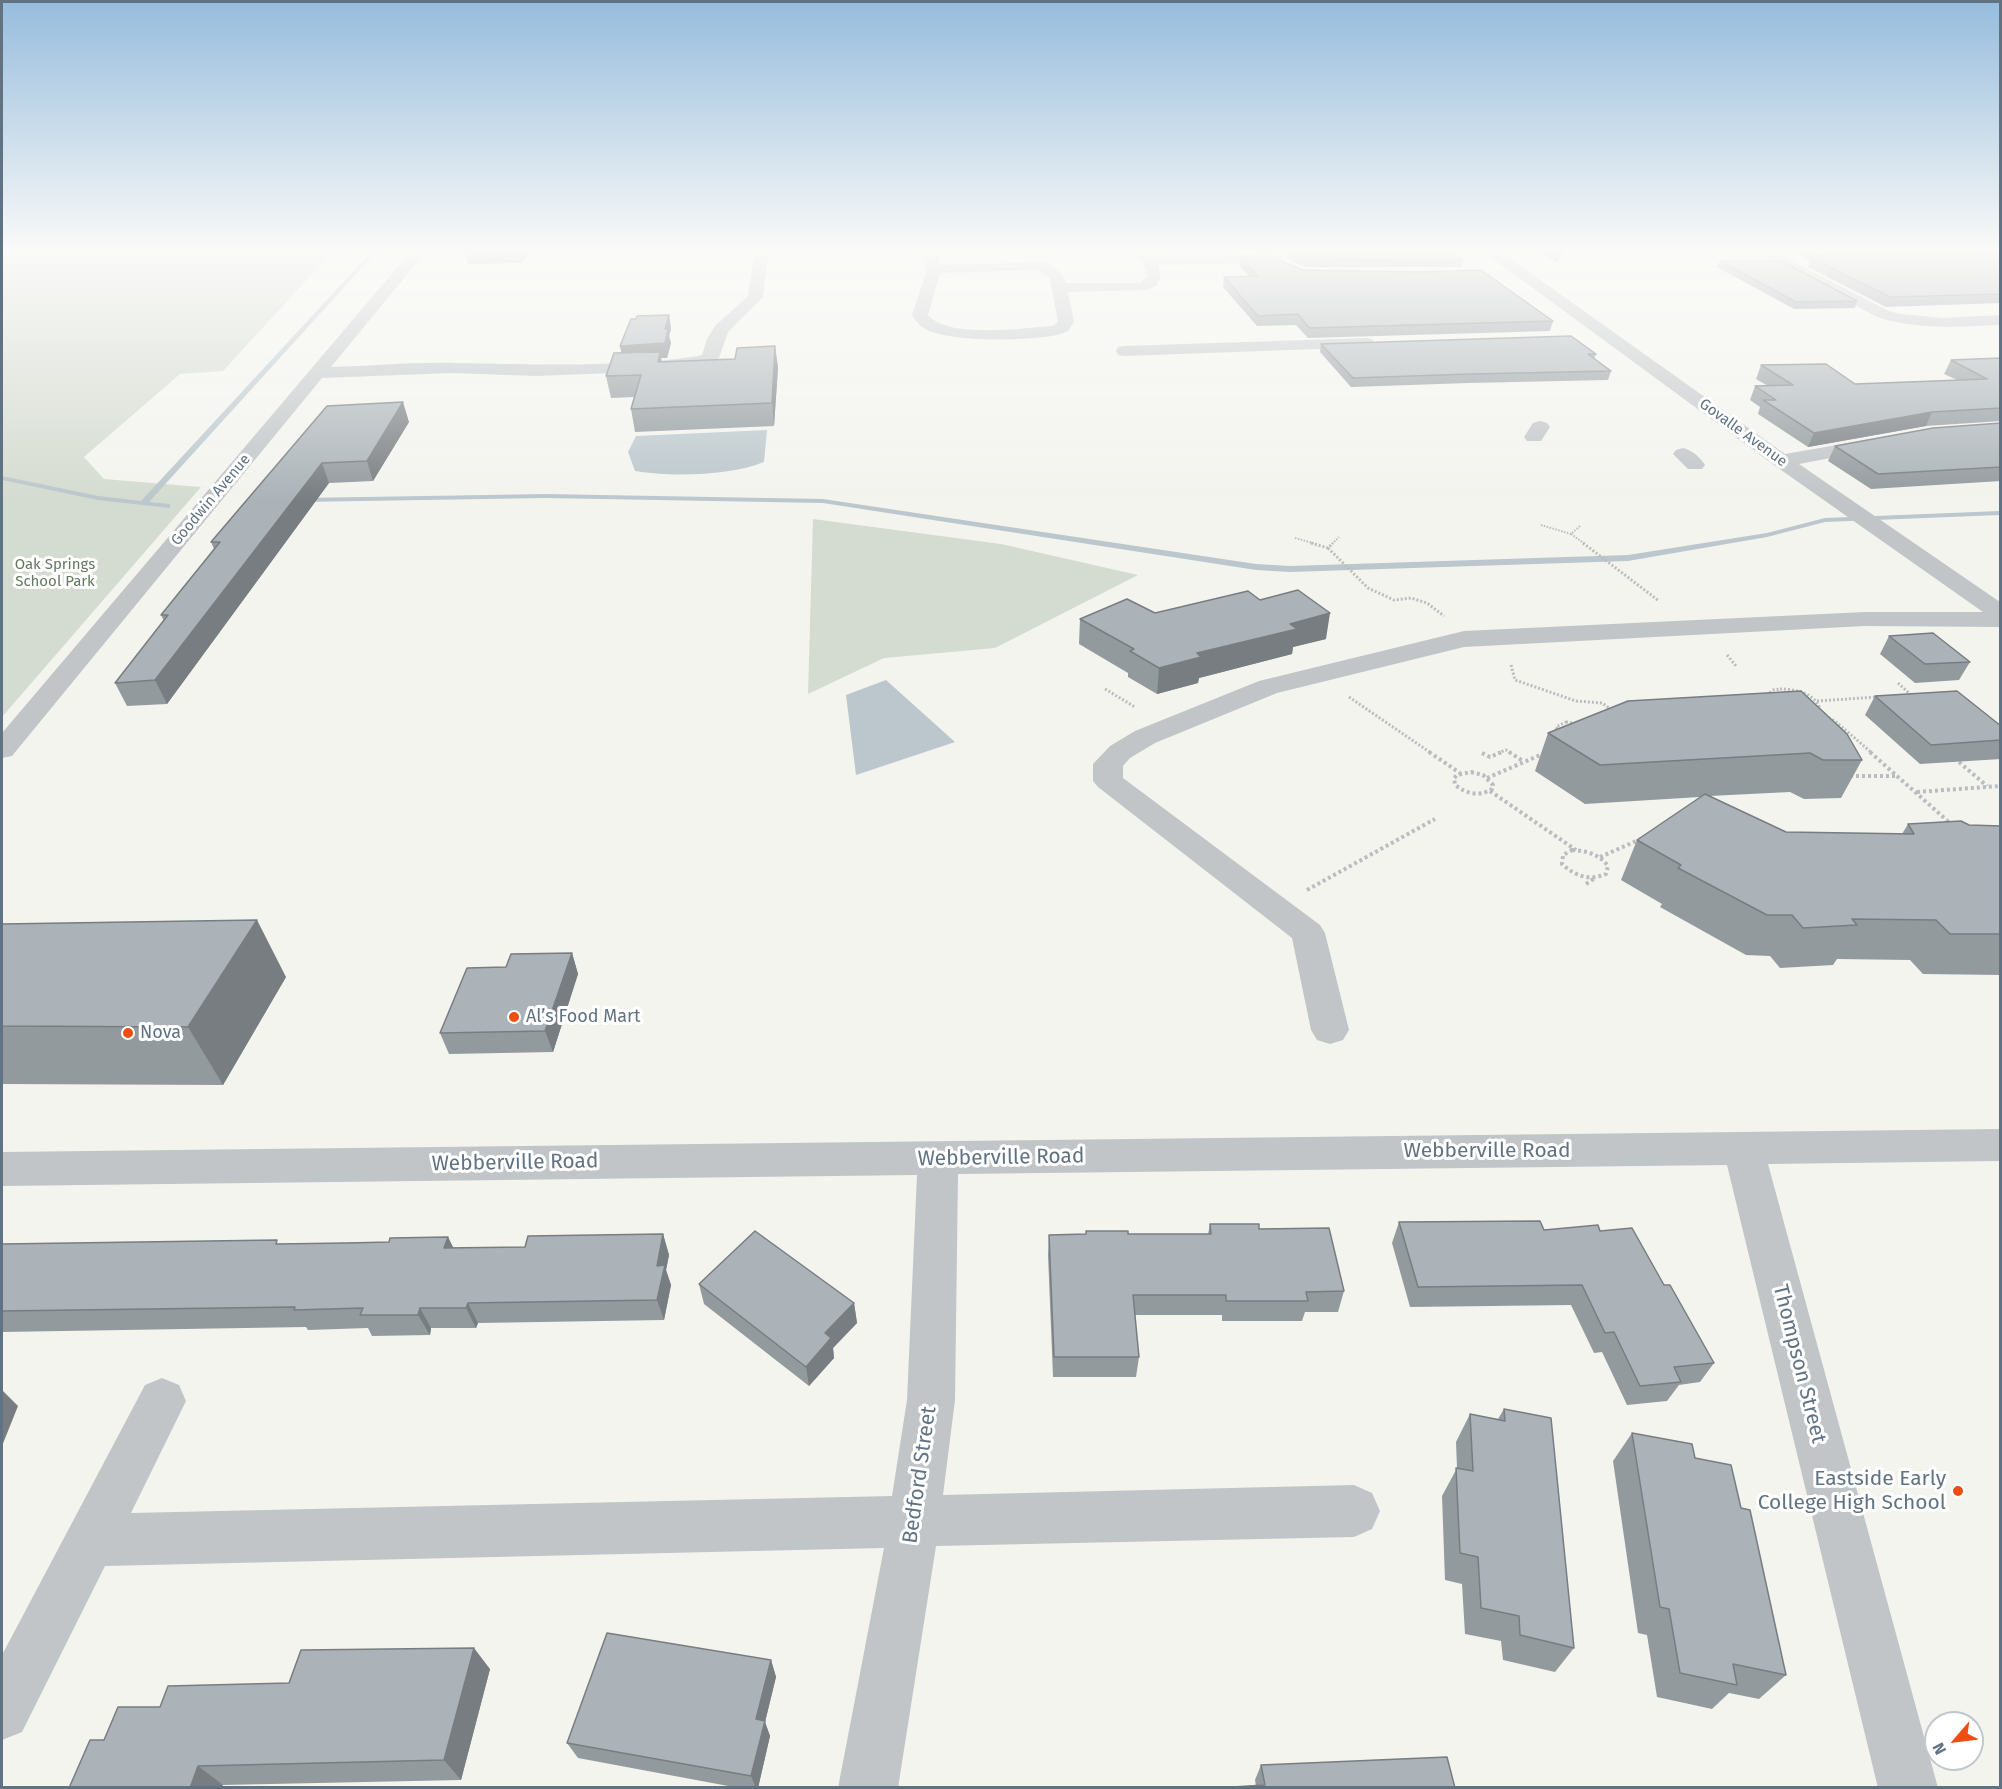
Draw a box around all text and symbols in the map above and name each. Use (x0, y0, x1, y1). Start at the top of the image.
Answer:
street label: Govalle Avenue (1696, 395, 1790, 471)
street label: Goodwin Avenue (168, 451, 254, 549)
park label: Oak Springs School Park (15, 556, 95, 591)
place label: Al’s Food Mart (526, 1006, 640, 1028)
marker: Al’s Food Mart (507, 1010, 521, 1024)
place label: Nova (140, 1022, 181, 1044)
marker: Nova (121, 1026, 135, 1040)
street label: Webberville Road (1404, 1138, 1570, 1164)
street label: Webberville Road (917, 1144, 1085, 1172)
street label: Webberville Road (431, 1149, 599, 1177)
street label: Thompson Street (1767, 1282, 1831, 1446)
street label: Bedford Street (898, 1405, 942, 1545)
place label: Eastside Early College High School (1758, 1466, 1946, 1516)
marker: Eastside Early College High School (1951, 1484, 1965, 1498)
north arrow (1924, 1711, 1984, 1771)
text: N (1929, 1740, 1950, 1758)

